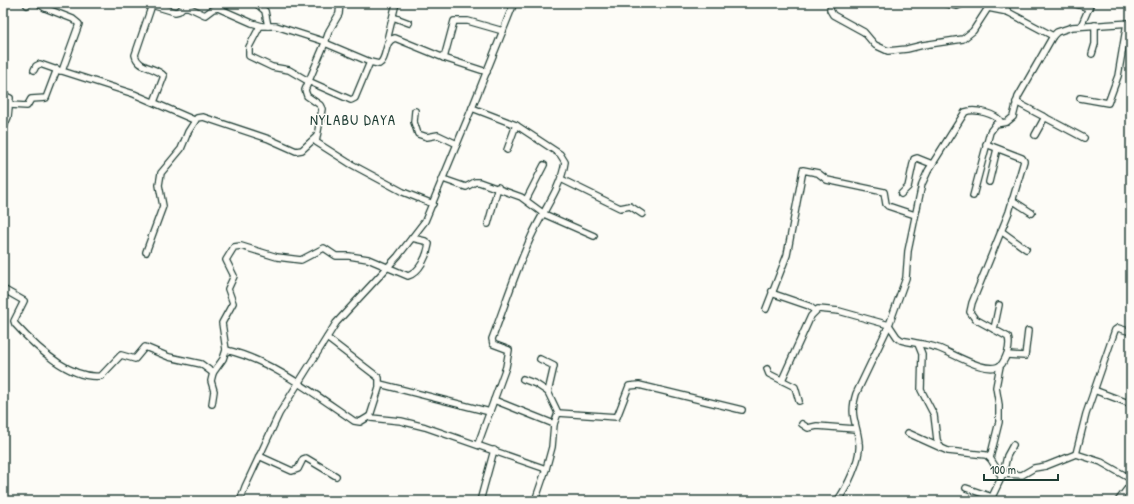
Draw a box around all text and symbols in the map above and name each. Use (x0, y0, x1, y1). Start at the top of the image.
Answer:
district label: NYLABU DAYA (310, 109, 396, 130)
scale bar (984, 456, 1058, 482)
text: 100 m (990, 461, 1016, 478)

